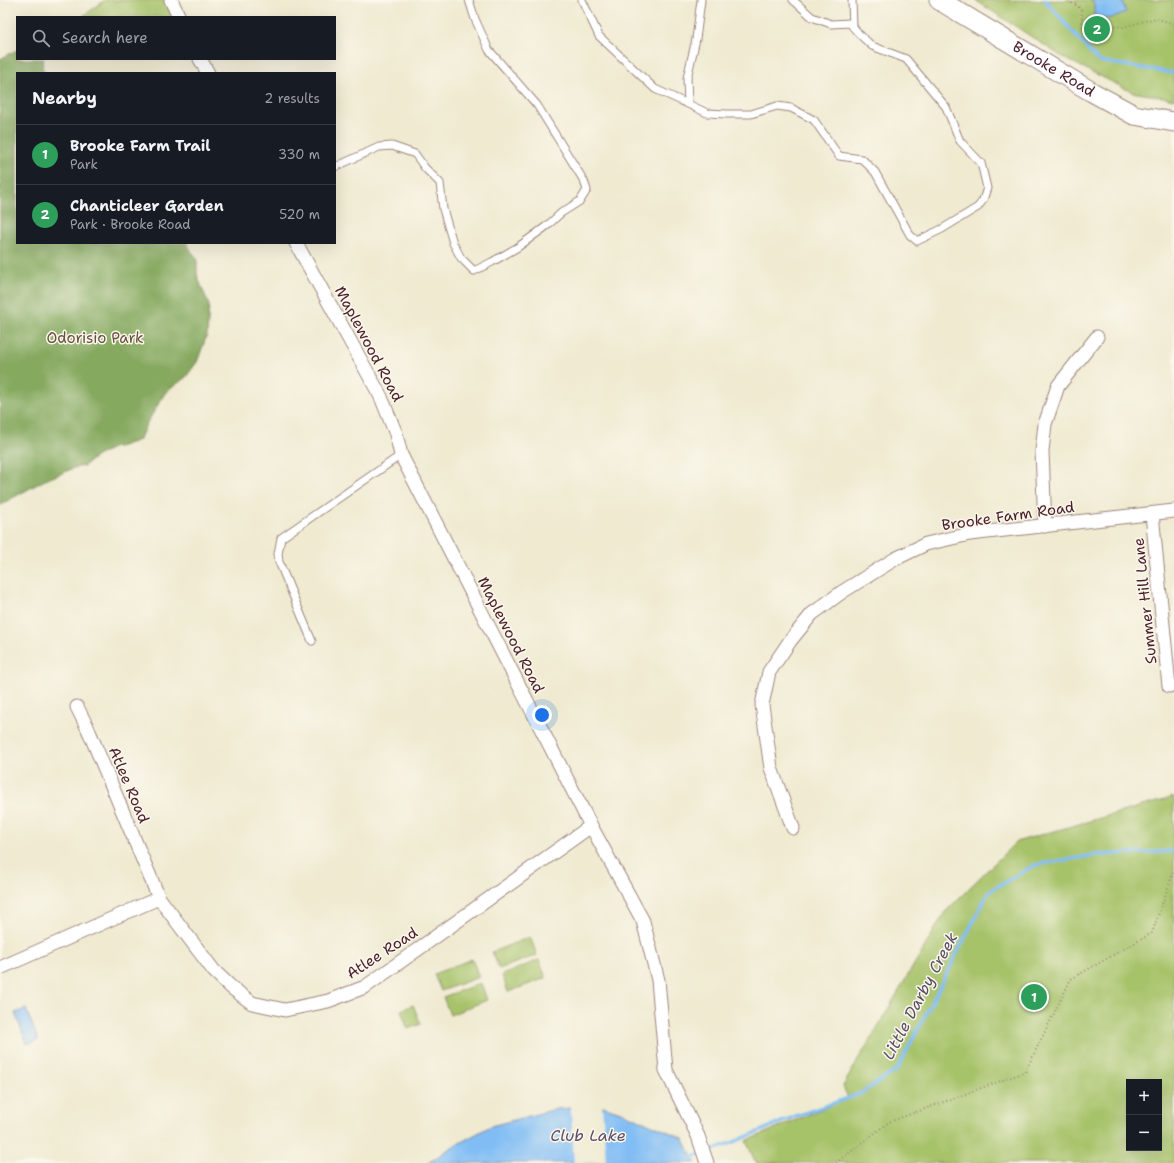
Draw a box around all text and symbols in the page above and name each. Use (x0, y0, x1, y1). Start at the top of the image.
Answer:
pin: 2 (1084, 14, 1110, 44)
search box (16, 16, 336, 60)
icon: search (30, 27, 52, 49)
text: Search here (62, 28, 148, 48)
street label: Brooke Road (1009, 37, 1099, 102)
text: Nearby (32, 87, 97, 109)
text: 2 results (264, 90, 320, 107)
text: Brooke Farm Trail (70, 136, 211, 156)
text: 1 (42, 146, 48, 163)
text: 330 m (278, 146, 320, 163)
text: Park (70, 156, 98, 173)
text: Chanticleer Garden (70, 196, 224, 216)
text: 2 (40, 206, 50, 223)
text: 520 m (279, 206, 320, 223)
text: Park · Brooke Road (70, 216, 191, 233)
street label: Maplewood Road (330, 283, 408, 406)
park label: Odorisio Park (46, 328, 144, 348)
street label: Brooke Farm Road (940, 497, 1076, 535)
street label: Summer Hill Lane (1128, 537, 1162, 665)
street label: Maplewood Road (473, 573, 549, 697)
your location (532, 705, 552, 725)
street label: Atlee Road (104, 744, 154, 827)
street label: Atlee Road (342, 922, 422, 984)
water label: Little Darby Creek (878, 929, 962, 1063)
pin: 1 (1021, 982, 1047, 1012)
map controls (1126, 1079, 1162, 1151)
button: + (1126, 1079, 1162, 1115)
button: − (1126, 1115, 1162, 1151)
water label: Club Lake (550, 1125, 626, 1146)

